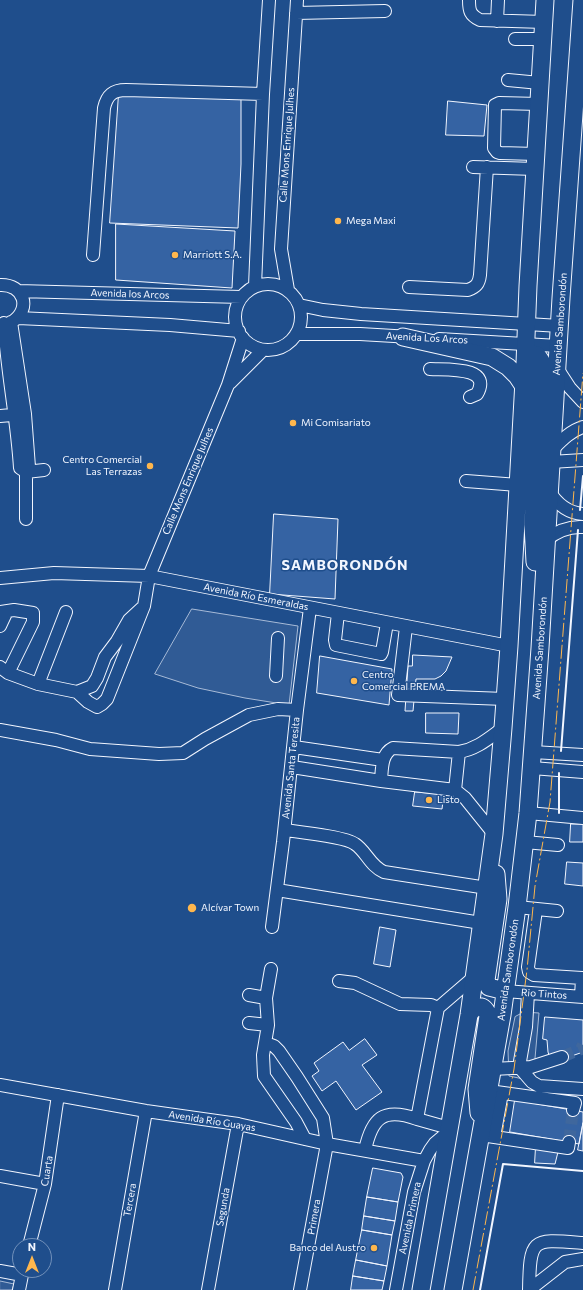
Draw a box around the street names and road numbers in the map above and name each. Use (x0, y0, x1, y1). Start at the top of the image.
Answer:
street label: Calle Mons Enrique Julhes (277, 87, 297, 203)
street label: Avenida Samborondón (550, 272, 570, 376)
street label: Avenida los Arcos (90, 287, 170, 301)
street label: Avenida Los Arcos (386, 330, 468, 346)
street label: Calle Mons Enrique Julhes (160, 425, 216, 537)
street label: Avenida Río Esmeraldas (202, 581, 310, 613)
street label: Avenida Samborondón (530, 596, 550, 700)
street label: Avenida Santa Teresita (280, 716, 302, 820)
street label: Avenida Samborondón (495, 918, 521, 1022)
street label: Rio Tintos (520, 986, 568, 1002)
street label: Avenida Río Guayas (168, 1108, 256, 1134)
street label: Cuarta (39, 1155, 55, 1187)
street label: Avenida Primera (396, 1181, 424, 1255)
street label: Tercera (121, 1182, 139, 1218)
street label: Segunda (214, 1187, 232, 1227)
street label: Primera (305, 1198, 323, 1236)

